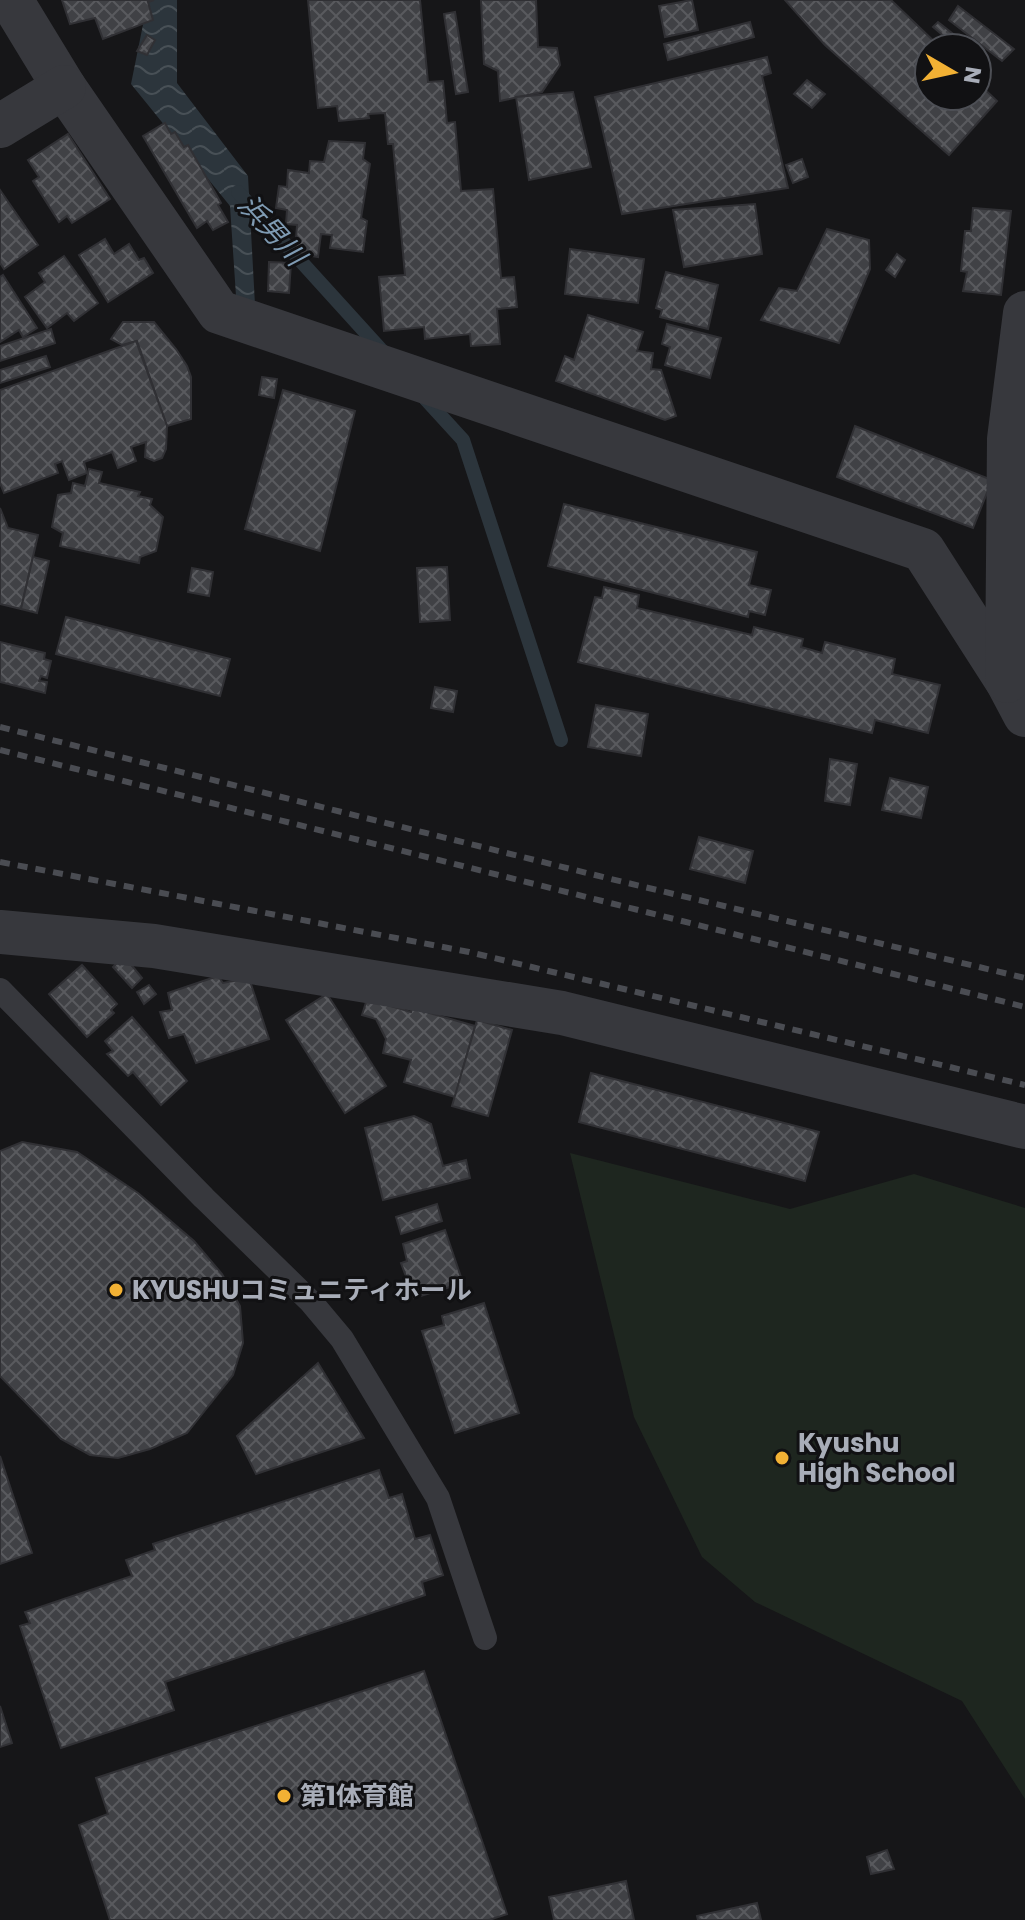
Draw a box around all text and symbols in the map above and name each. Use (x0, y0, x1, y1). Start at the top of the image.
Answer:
north arrow (913, 32, 993, 112)
text: N (956, 64, 989, 86)
water label: 浜男川 (229, 186, 316, 277)
place label: KYUSHUコミュニティホール (132, 1272, 472, 1308)
marker: KYUSHUコミュニティホール (107, 1281, 125, 1299)
place label: Kyushu High School (798, 1425, 955, 1491)
marker: Kyushu High School (773, 1449, 791, 1467)
place label: 第1体育館 (300, 1778, 414, 1814)
marker: 第1体育館 (275, 1787, 293, 1805)

